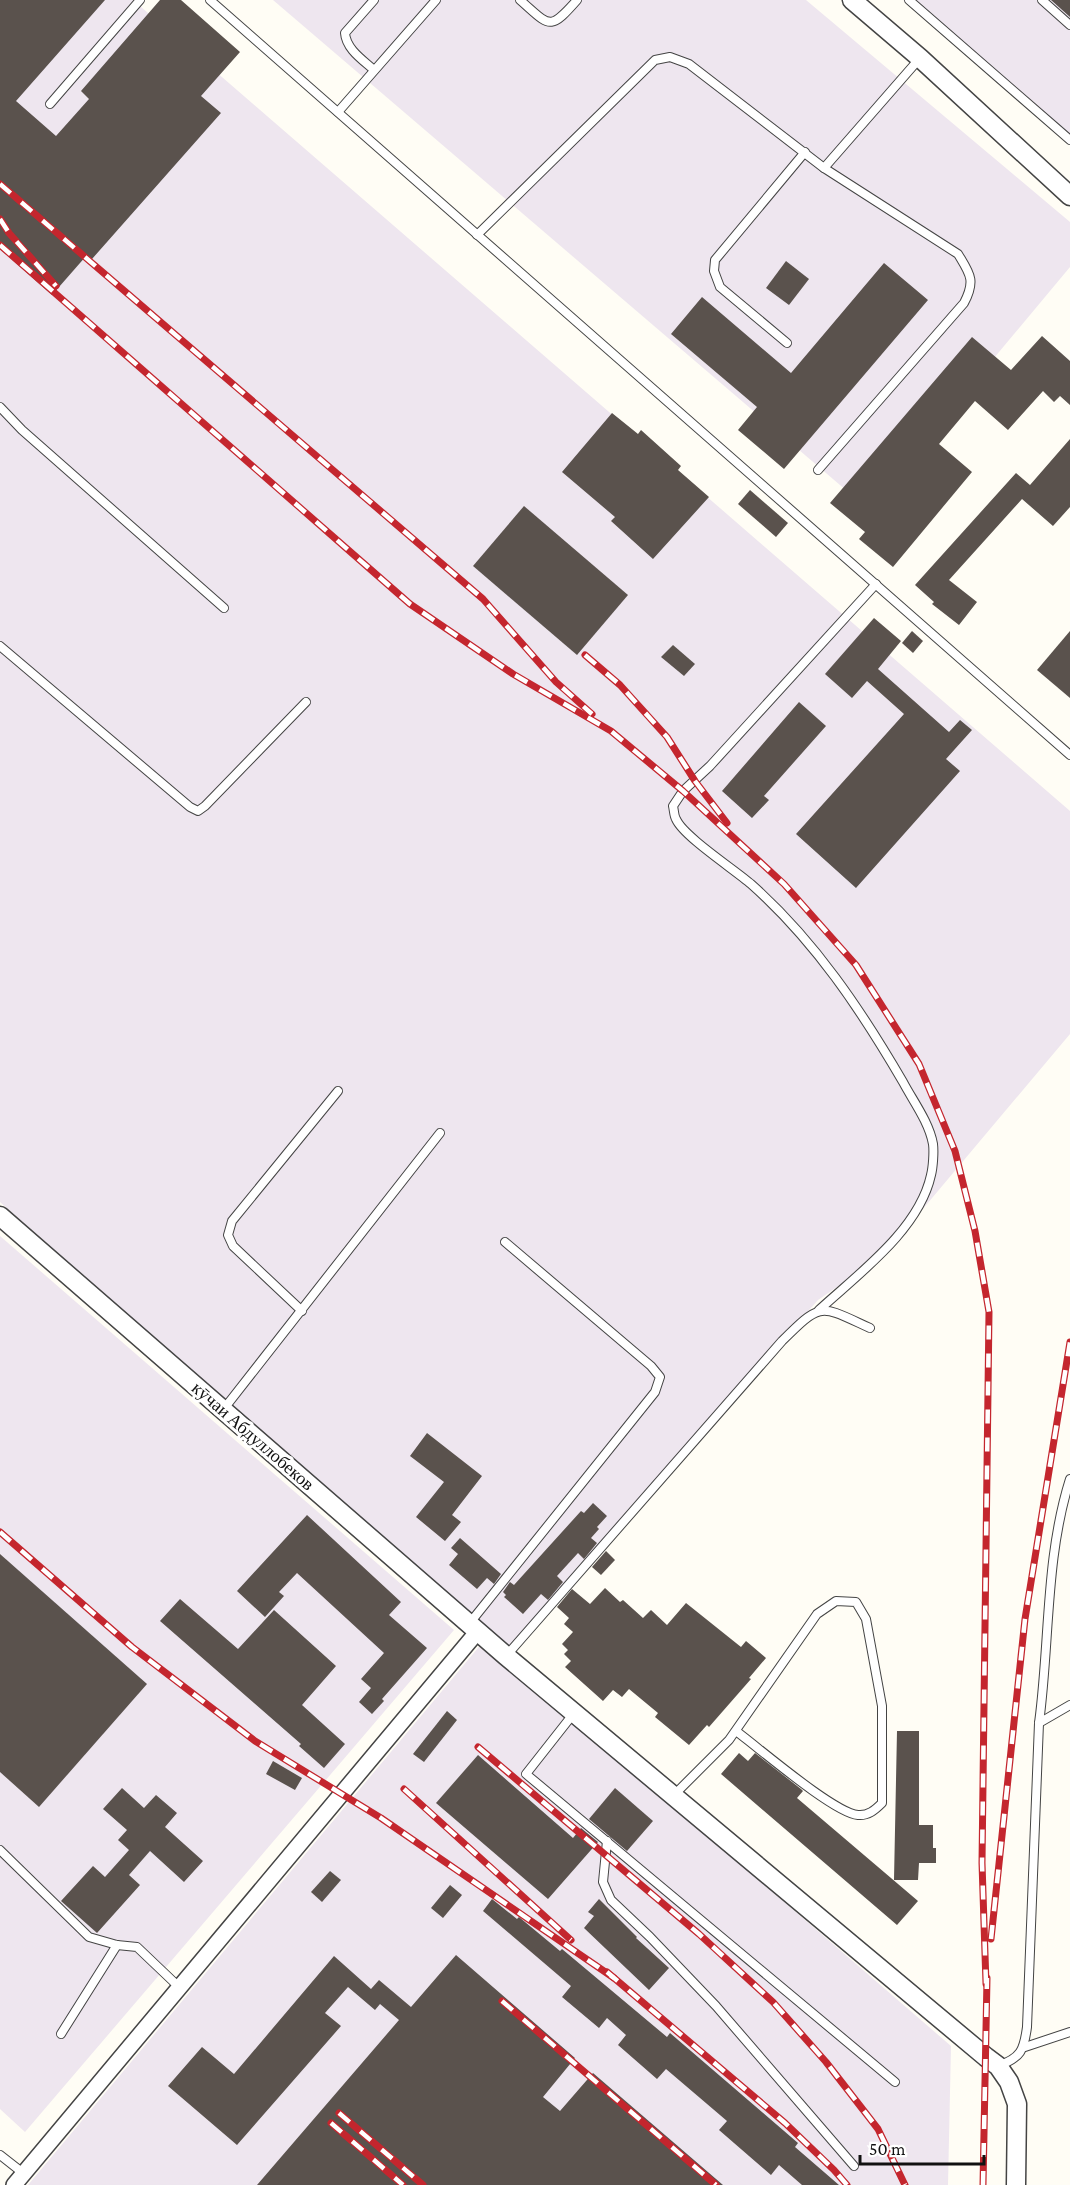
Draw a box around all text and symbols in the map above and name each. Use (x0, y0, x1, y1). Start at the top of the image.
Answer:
street label: кӯчаи Абдуллобеков (188, 1378, 318, 1494)
scale bar (860, 2128, 984, 2166)
text: 50 m (869, 2139, 906, 2159)

